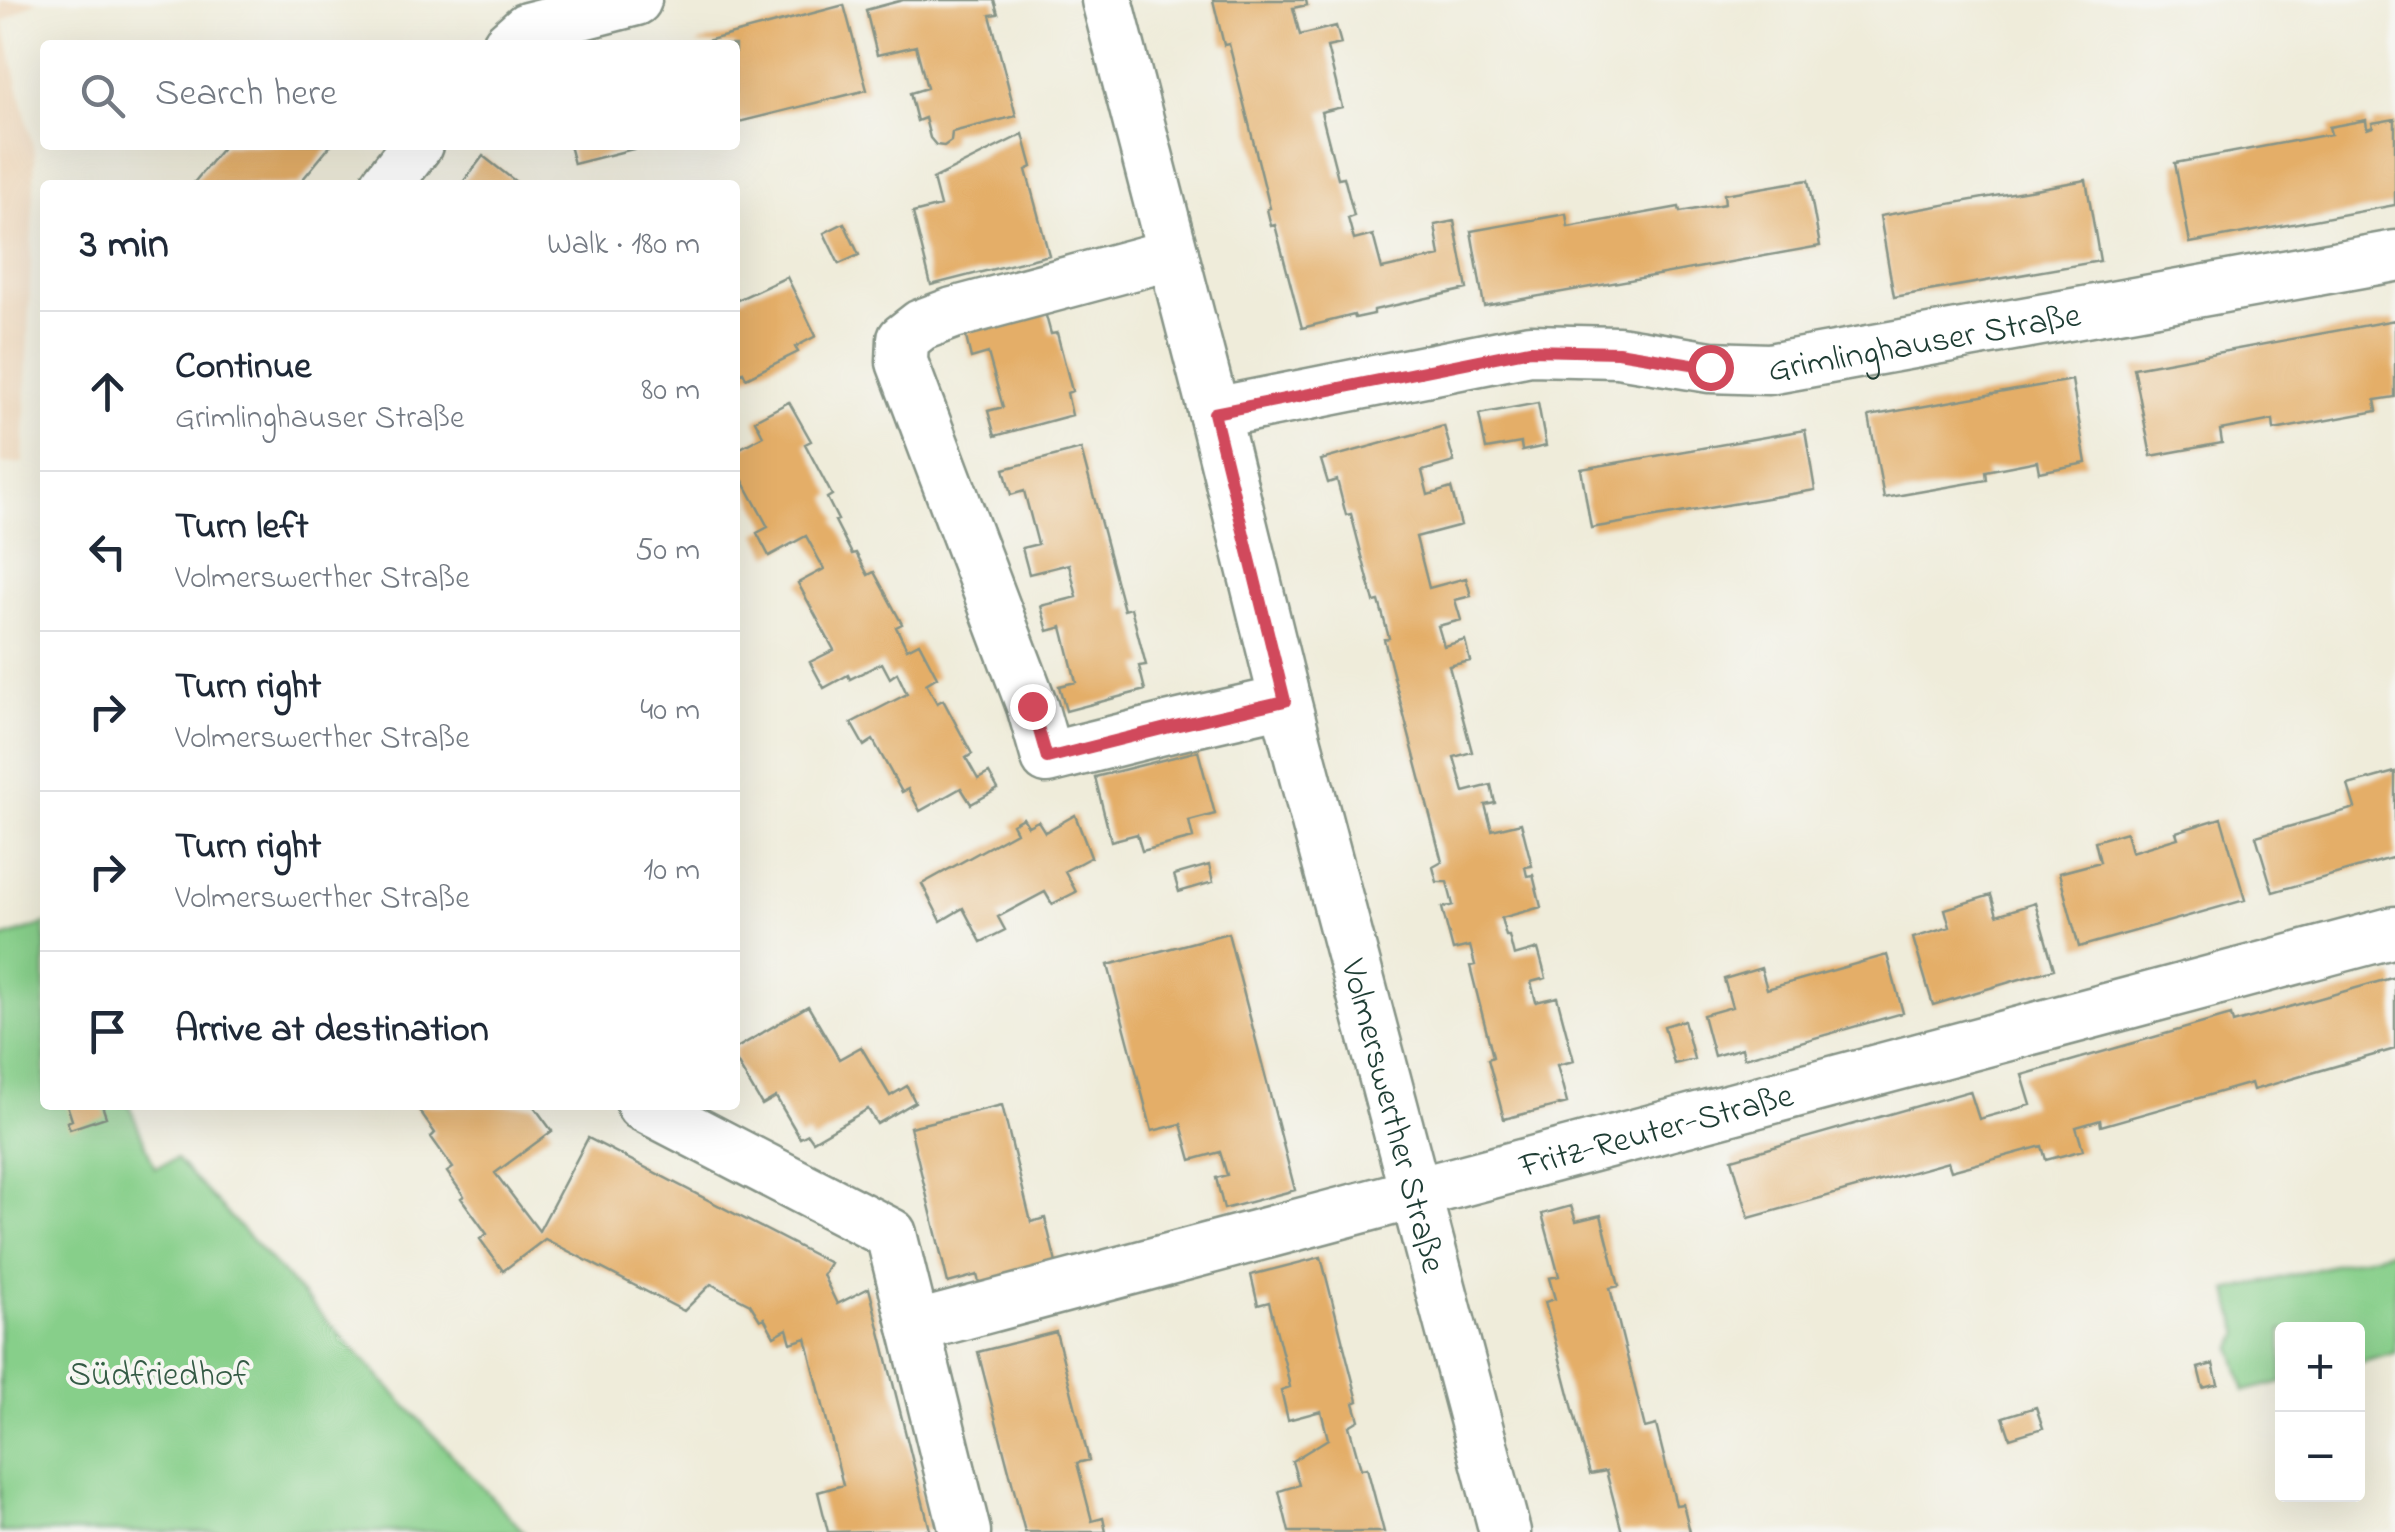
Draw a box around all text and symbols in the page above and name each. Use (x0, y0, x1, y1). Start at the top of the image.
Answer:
search box (40, 40, 740, 150)
text: Search here (155, 67, 337, 123)
icon: search (75, 68, 130, 123)
text: 3 min (80, 215, 169, 276)
text: Walk · 180 m (547, 222, 700, 269)
street label: Grimlinghauser Straße (1764, 291, 2085, 398)
text: Continue (175, 340, 311, 396)
route start (1688, 345, 1734, 391)
icon: ahead (80, 364, 135, 419)
text: 80 m (641, 368, 700, 415)
text: Grimlinghauser Straße (175, 396, 464, 443)
text: Turn left (175, 500, 308, 556)
icon: left (80, 524, 135, 579)
text: 50 m (635, 528, 700, 575)
text: Volmerswerther Straße (175, 556, 470, 603)
text: Turn right (175, 660, 321, 716)
icon: right (80, 684, 135, 739)
route end (1010, 684, 1056, 730)
text: 40 m (640, 688, 700, 735)
text: Volmerswerther Straße (175, 716, 470, 763)
text: Turn right (175, 820, 321, 876)
icon: right (80, 844, 135, 899)
text: 10 m (643, 848, 700, 895)
text: Volmerswerther Straße (175, 876, 470, 923)
street label: Volmerswerther Straße (1325, 953, 1457, 1279)
text: Arrive at destination (175, 1003, 489, 1059)
icon: arrive (80, 1004, 135, 1059)
street label: Fritz-Reuter-Straße (1514, 1072, 1800, 1194)
map controls (2275, 1322, 2365, 1502)
button: + (2275, 1322, 2365, 1412)
park label: Südfriedhof (69, 1351, 250, 1402)
button: − (2275, 1412, 2365, 1502)

